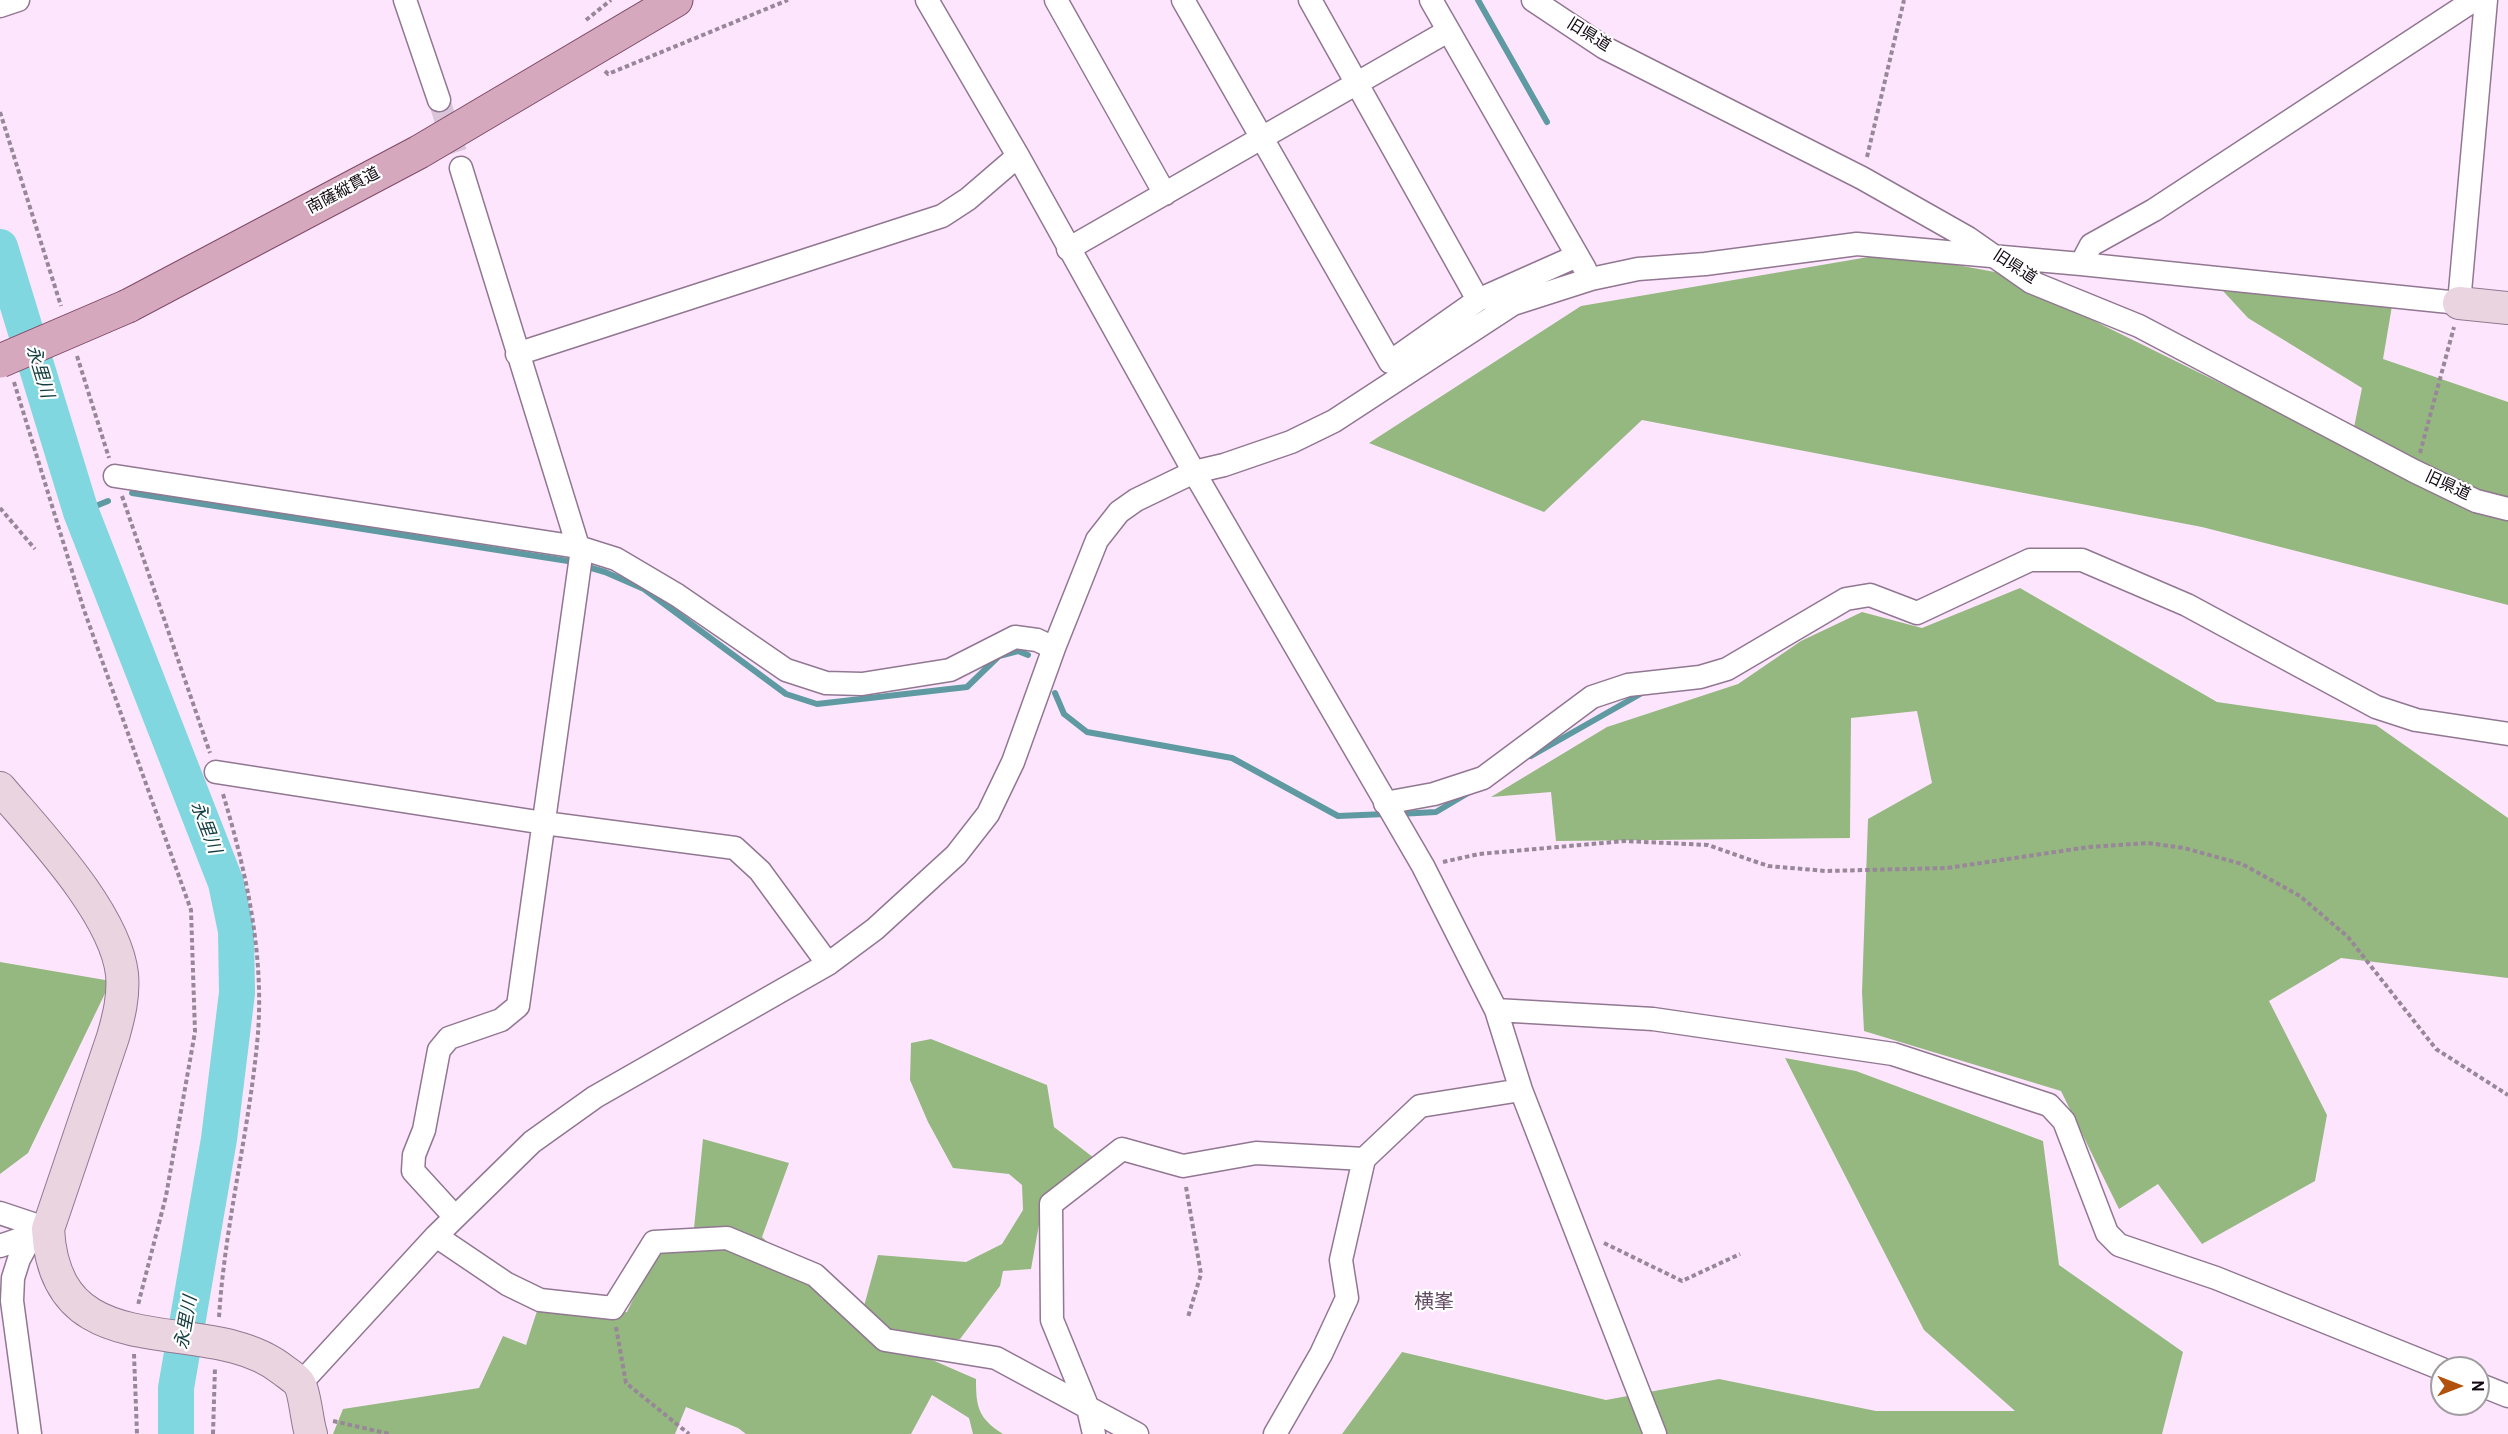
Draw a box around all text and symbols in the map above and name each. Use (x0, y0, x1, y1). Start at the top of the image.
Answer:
street label: 旧県道 (1563, 15, 1613, 57)
street label: 南薩縦貫道 (304, 165, 384, 219)
street label: 旧県道 (1989, 247, 2039, 289)
water label: 永里川 (20, 343, 56, 401)
street label: 旧県道 (2421, 468, 2473, 506)
water label: 永里川 (184, 799, 224, 857)
district label: 横峯 (1414, 1292, 1454, 1316)
water label: 永里川 (173, 1295, 203, 1351)
north arrow (2430, 1356, 2490, 1416)
text: N (2466, 1380, 2486, 1392)

